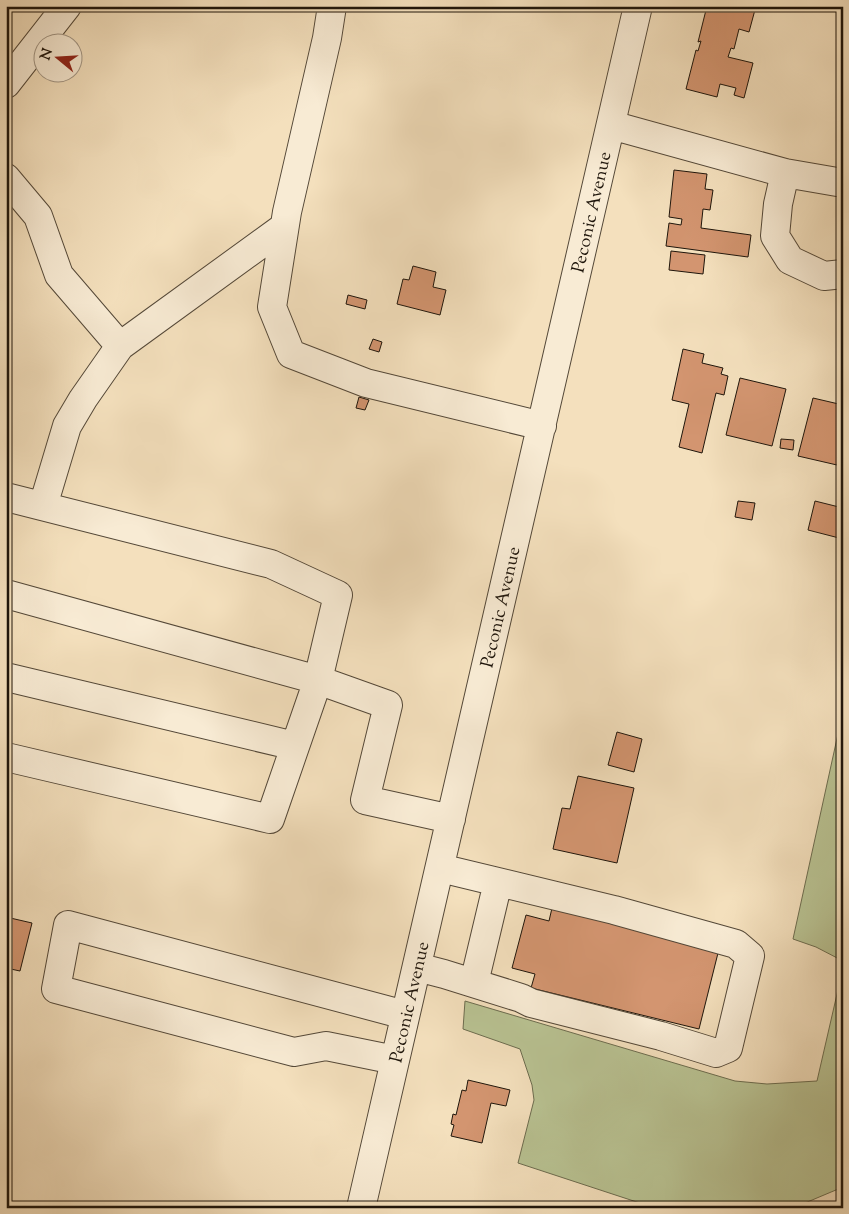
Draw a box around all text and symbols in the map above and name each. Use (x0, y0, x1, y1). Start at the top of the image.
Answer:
north arrow (32, 32, 82, 82)
text: N (36, 46, 59, 63)
street label: Peconic Avenue (566, 149, 620, 276)
street label: Peconic Avenue (475, 544, 529, 671)
street label: Peconic Avenue (384, 939, 438, 1066)

